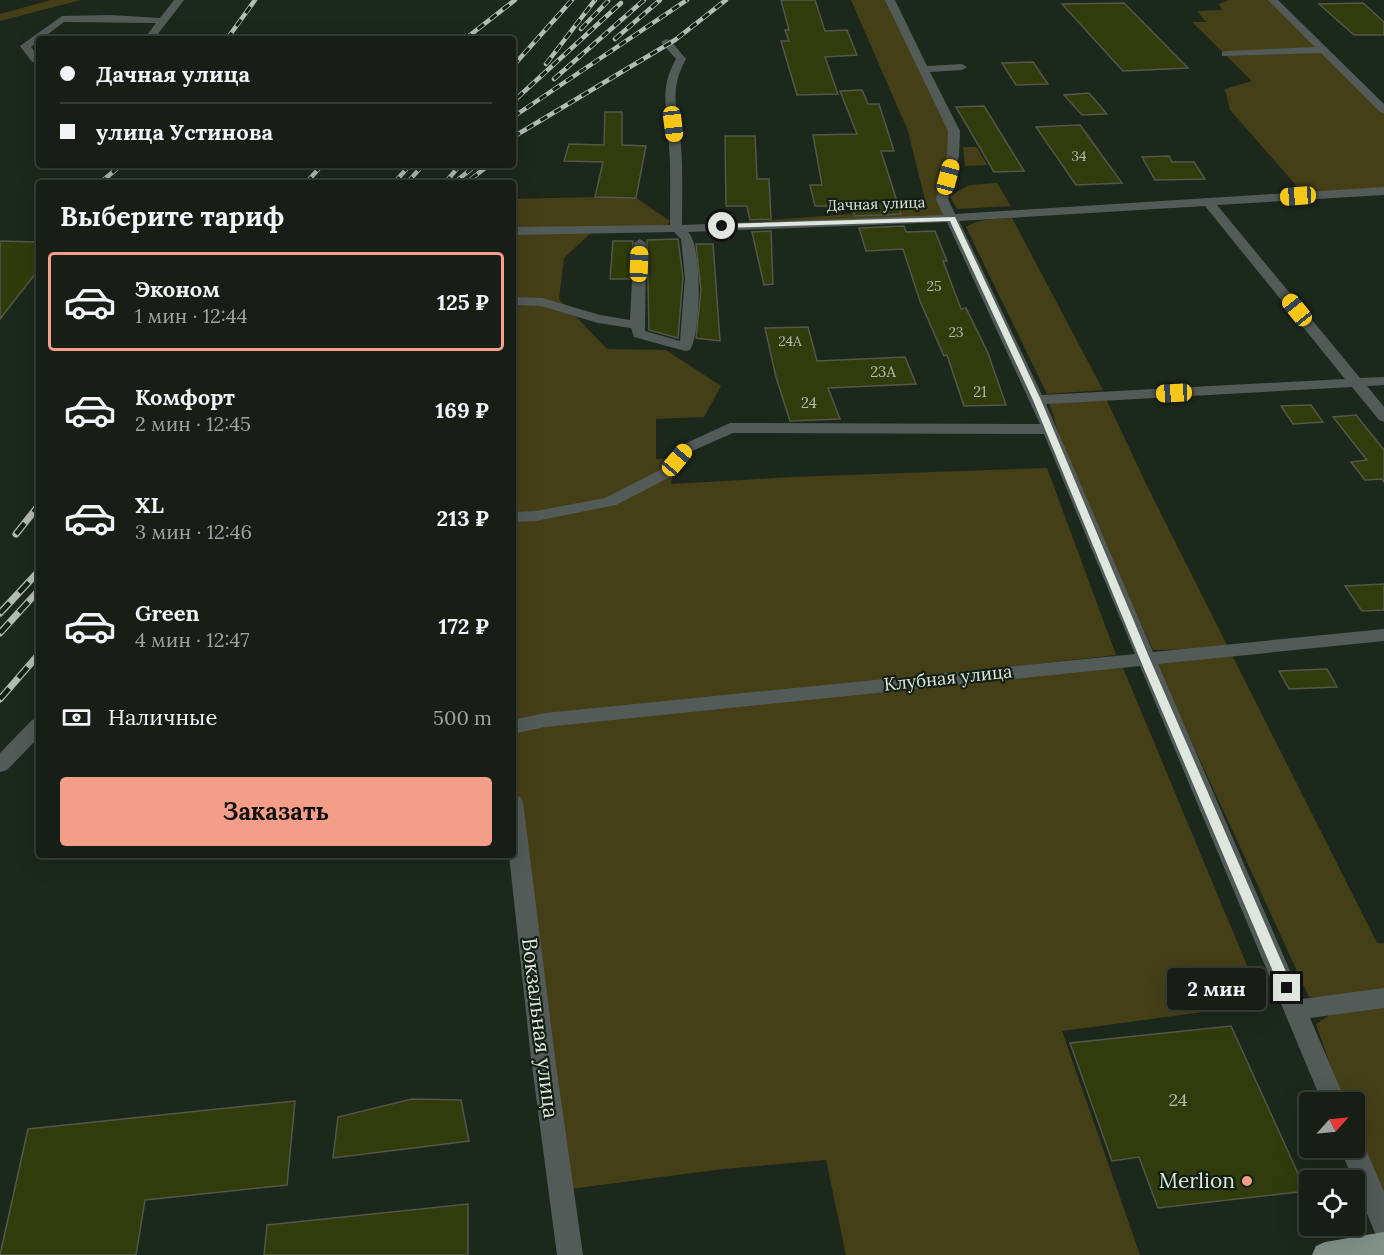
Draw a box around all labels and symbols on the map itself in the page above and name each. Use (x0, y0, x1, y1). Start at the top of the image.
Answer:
car (662, 105, 684, 143)
house number: 34 (1071, 147, 1087, 165)
car (935, 157, 961, 197)
car (1279, 186, 1317, 206)
street label: Дачная улица (826, 192, 926, 215)
route start (708, 212, 735, 239)
car (629, 246, 649, 282)
house number: 25 (926, 277, 942, 295)
car (1279, 290, 1315, 330)
house number: 23 (948, 323, 964, 341)
house number: 24А (778, 332, 802, 350)
house number: 23А (870, 362, 896, 381)
house number: 21 (973, 382, 987, 401)
car (1156, 383, 1192, 403)
house number: 24 (801, 393, 817, 412)
car (659, 440, 695, 480)
street label: Клубная улица (883, 659, 1013, 696)
street label: Вокзальная улица (516, 936, 565, 1120)
callout: 2 мин (1167, 967, 1266, 1009)
route end (1273, 974, 1300, 1001)
house number: 24 (1168, 1088, 1188, 1111)
north arrow (1299, 1092, 1365, 1158)
place label: Merlion (1159, 1167, 1235, 1194)
marker: Merlion (1240, 1174, 1254, 1188)

